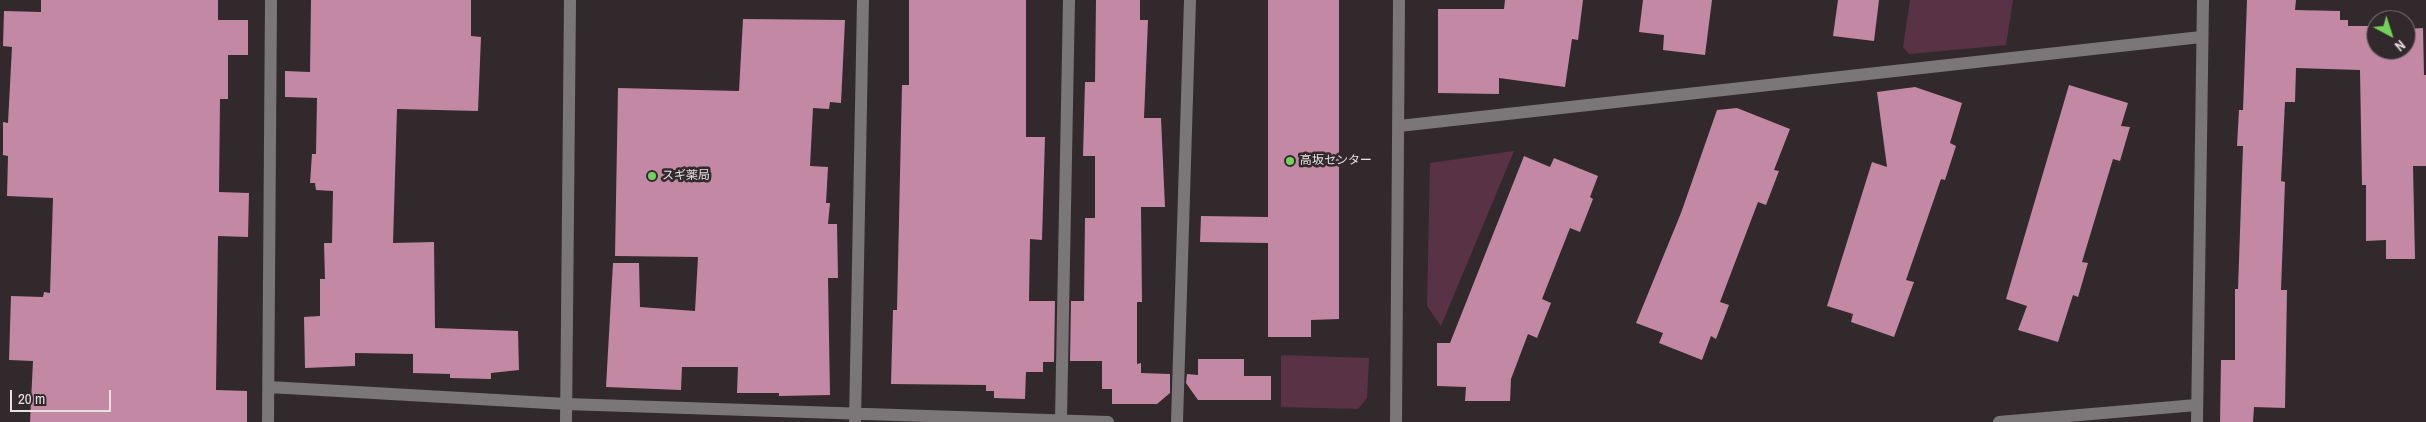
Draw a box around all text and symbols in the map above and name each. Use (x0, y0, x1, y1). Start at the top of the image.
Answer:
north arrow (2366, 10, 2416, 60)
text: N (2391, 36, 2409, 55)
place label: 高坂センター (1300, 154, 1372, 168)
marker: 高坂センター (1284, 155, 1296, 167)
place label: スギ薬局 (662, 169, 710, 183)
marker: スギ薬局 (646, 170, 658, 182)
scale bar (12, 380, 114, 412)
text: 20 m (18, 388, 45, 409)

